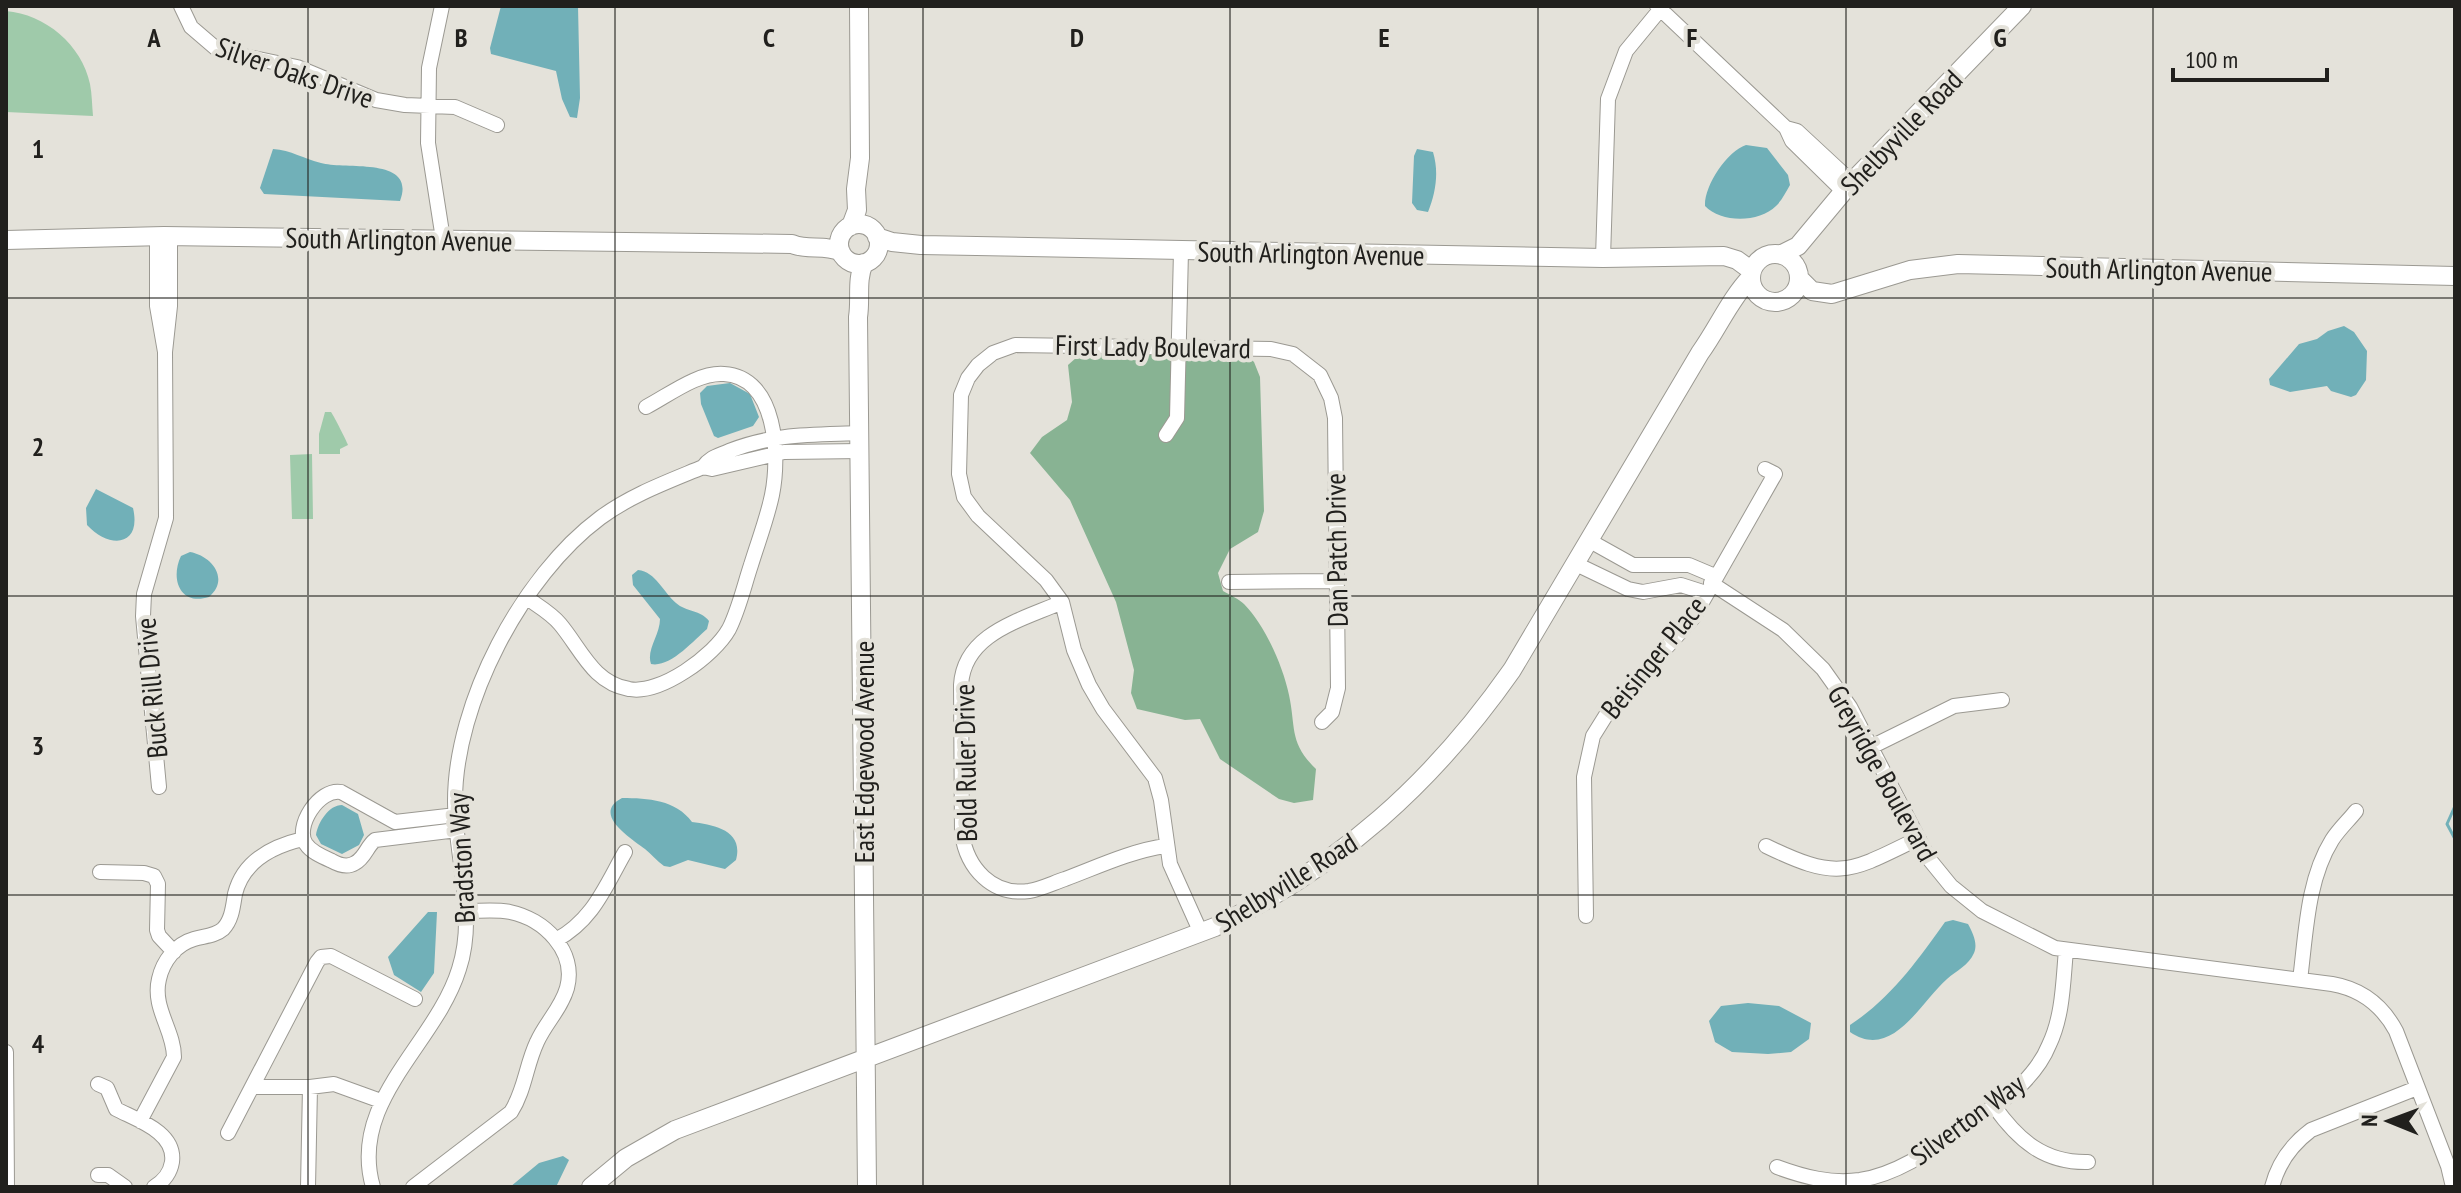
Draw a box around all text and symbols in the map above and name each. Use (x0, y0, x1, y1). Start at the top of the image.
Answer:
text: A (146, 21, 161, 54)
text: B (455, 21, 468, 54)
text: C (763, 21, 775, 54)
text: D (1070, 21, 1084, 54)
text: E (1378, 21, 1390, 54)
text: F (1687, 21, 1698, 54)
text: G (1993, 21, 2007, 54)
street label: Silver Oaks Drive (211, 28, 379, 116)
scale bar (2173, 32, 2327, 82)
text: 100 m (2185, 44, 2238, 75)
street label: Shelbyville Road (1832, 61, 1970, 203)
text: 1 (32, 132, 44, 165)
street label: South Arlington Avenue (285, 219, 513, 259)
street label: South Arlington Avenue (1197, 233, 1425, 273)
street label: South Arlington Avenue (2045, 249, 2273, 289)
street label: First Lady Boulevard (1055, 326, 1251, 366)
text: 2 (32, 430, 44, 463)
street label: Dan Patch Drive (1316, 473, 1356, 627)
street label: Beisinger Place (1592, 588, 1714, 726)
street label: Buck Rill Drive (126, 616, 176, 760)
street label: East Edgewood Avenue (845, 641, 882, 863)
street label: Greyridge Boulevard (1819, 679, 1947, 867)
street label: Bold Ruler Drive (945, 684, 985, 842)
text: 3 (32, 729, 44, 762)
street label: Bradston Way (439, 791, 483, 924)
street label: Shelbyville Road (1208, 824, 1364, 940)
text: 4 (32, 1027, 45, 1060)
street label: Silverton Way (1903, 1065, 2032, 1173)
north arrow (2349, 1081, 2429, 1161)
text: N (2355, 1114, 2383, 1127)

